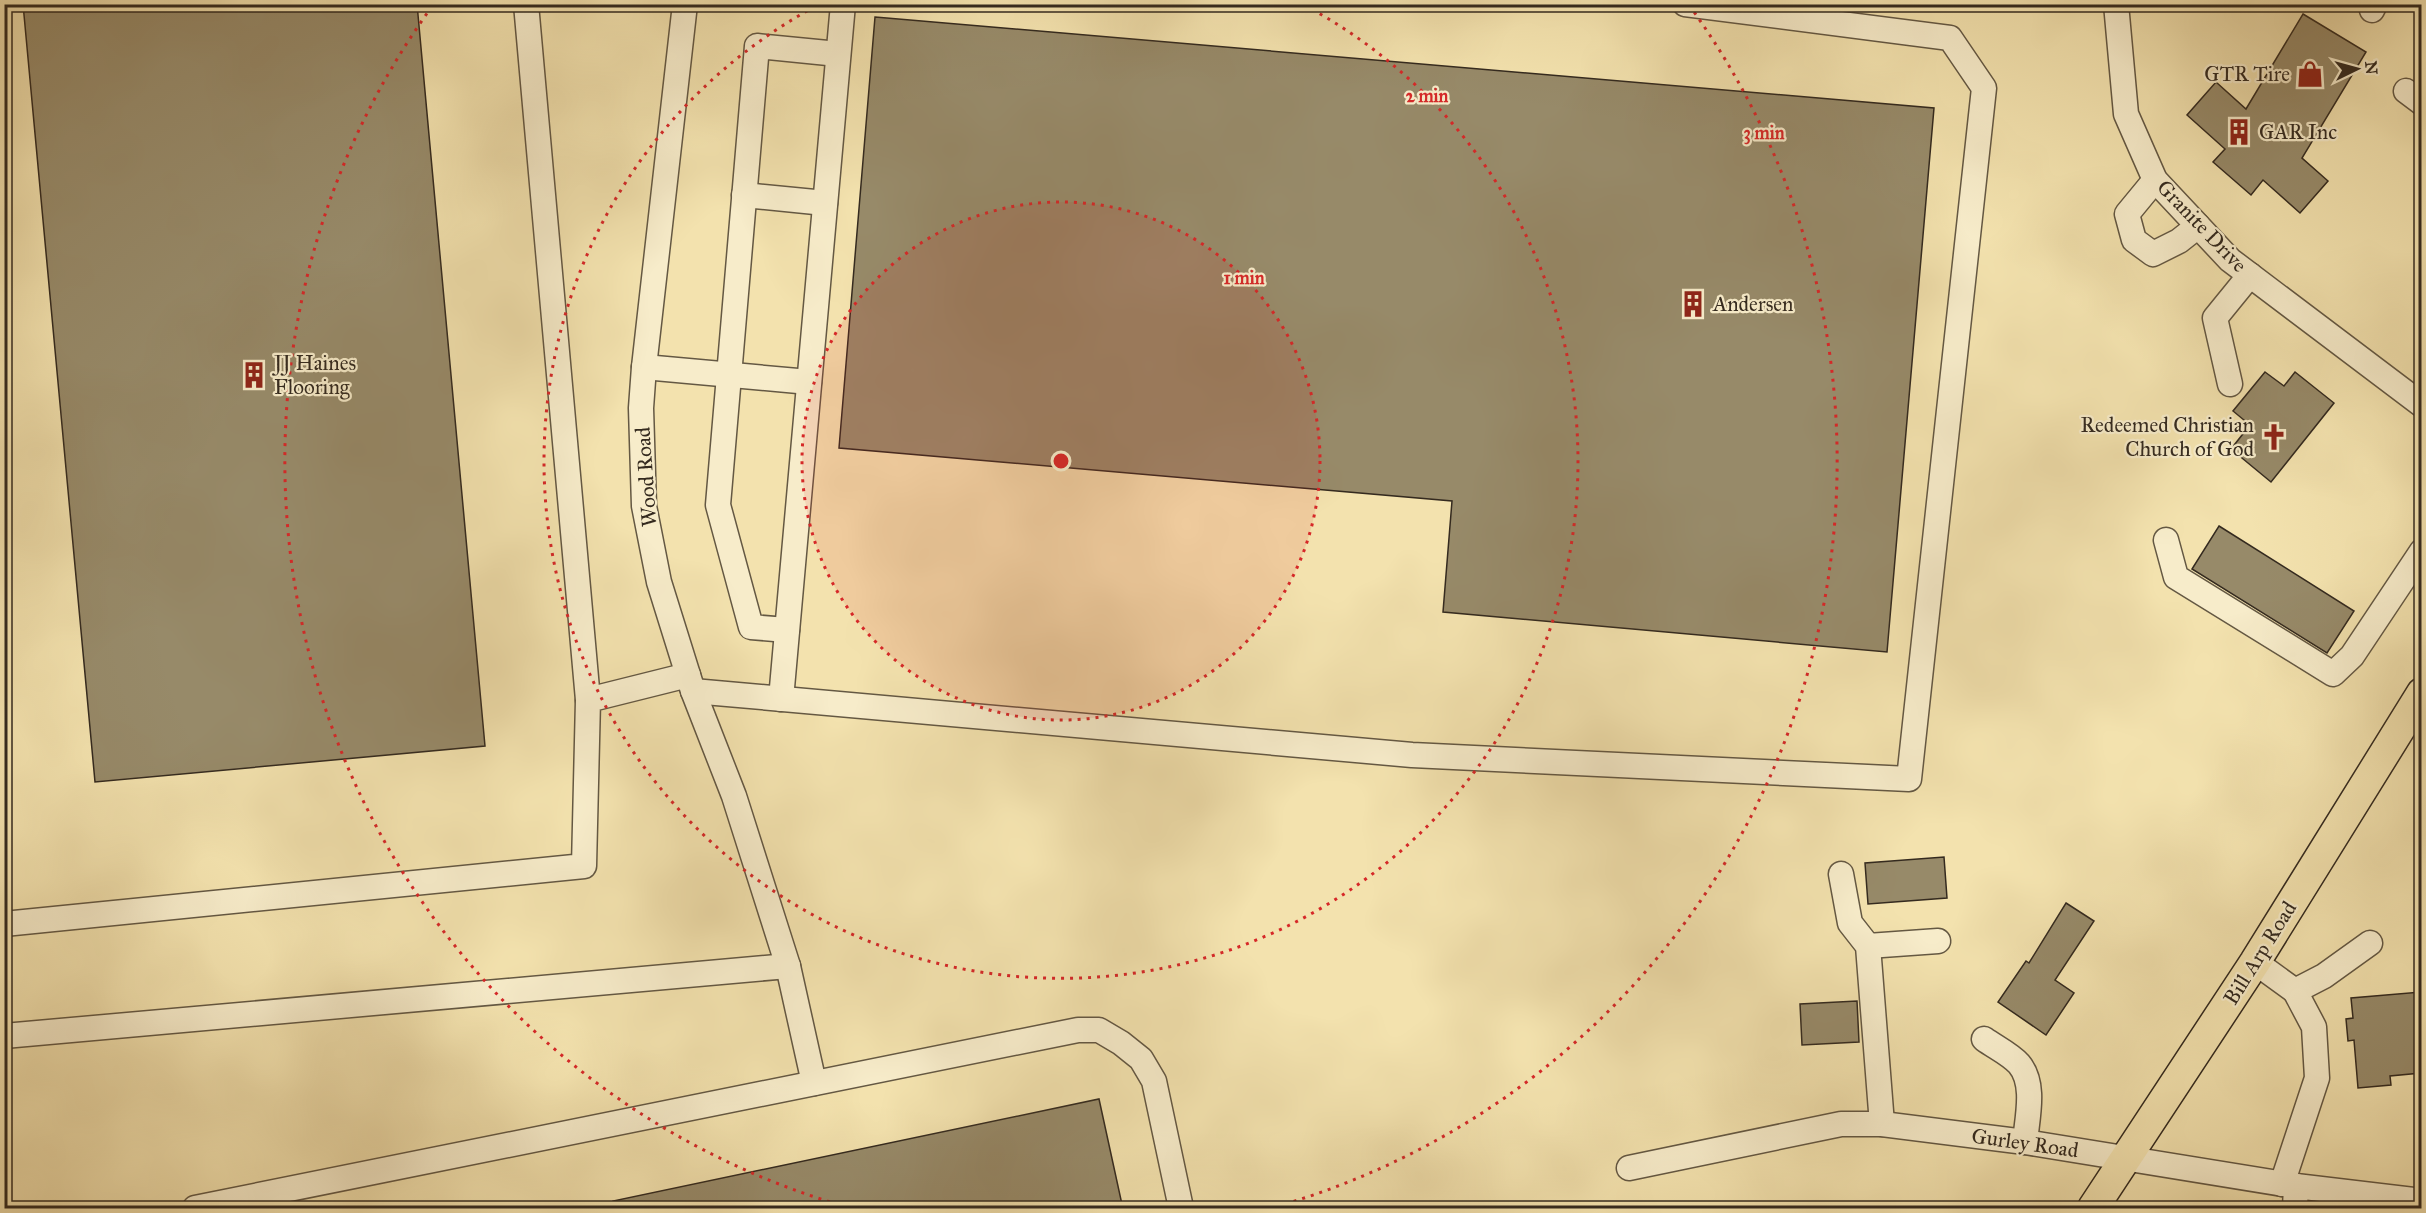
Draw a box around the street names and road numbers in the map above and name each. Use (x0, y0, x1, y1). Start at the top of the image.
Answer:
street label: Granite Drive (2152, 174, 2253, 278)
street label: Wood Road (629, 426, 662, 528)
street label: Bill Arp Road (2218, 896, 2302, 1010)
street label: Gurley Road (1970, 1123, 2081, 1163)

